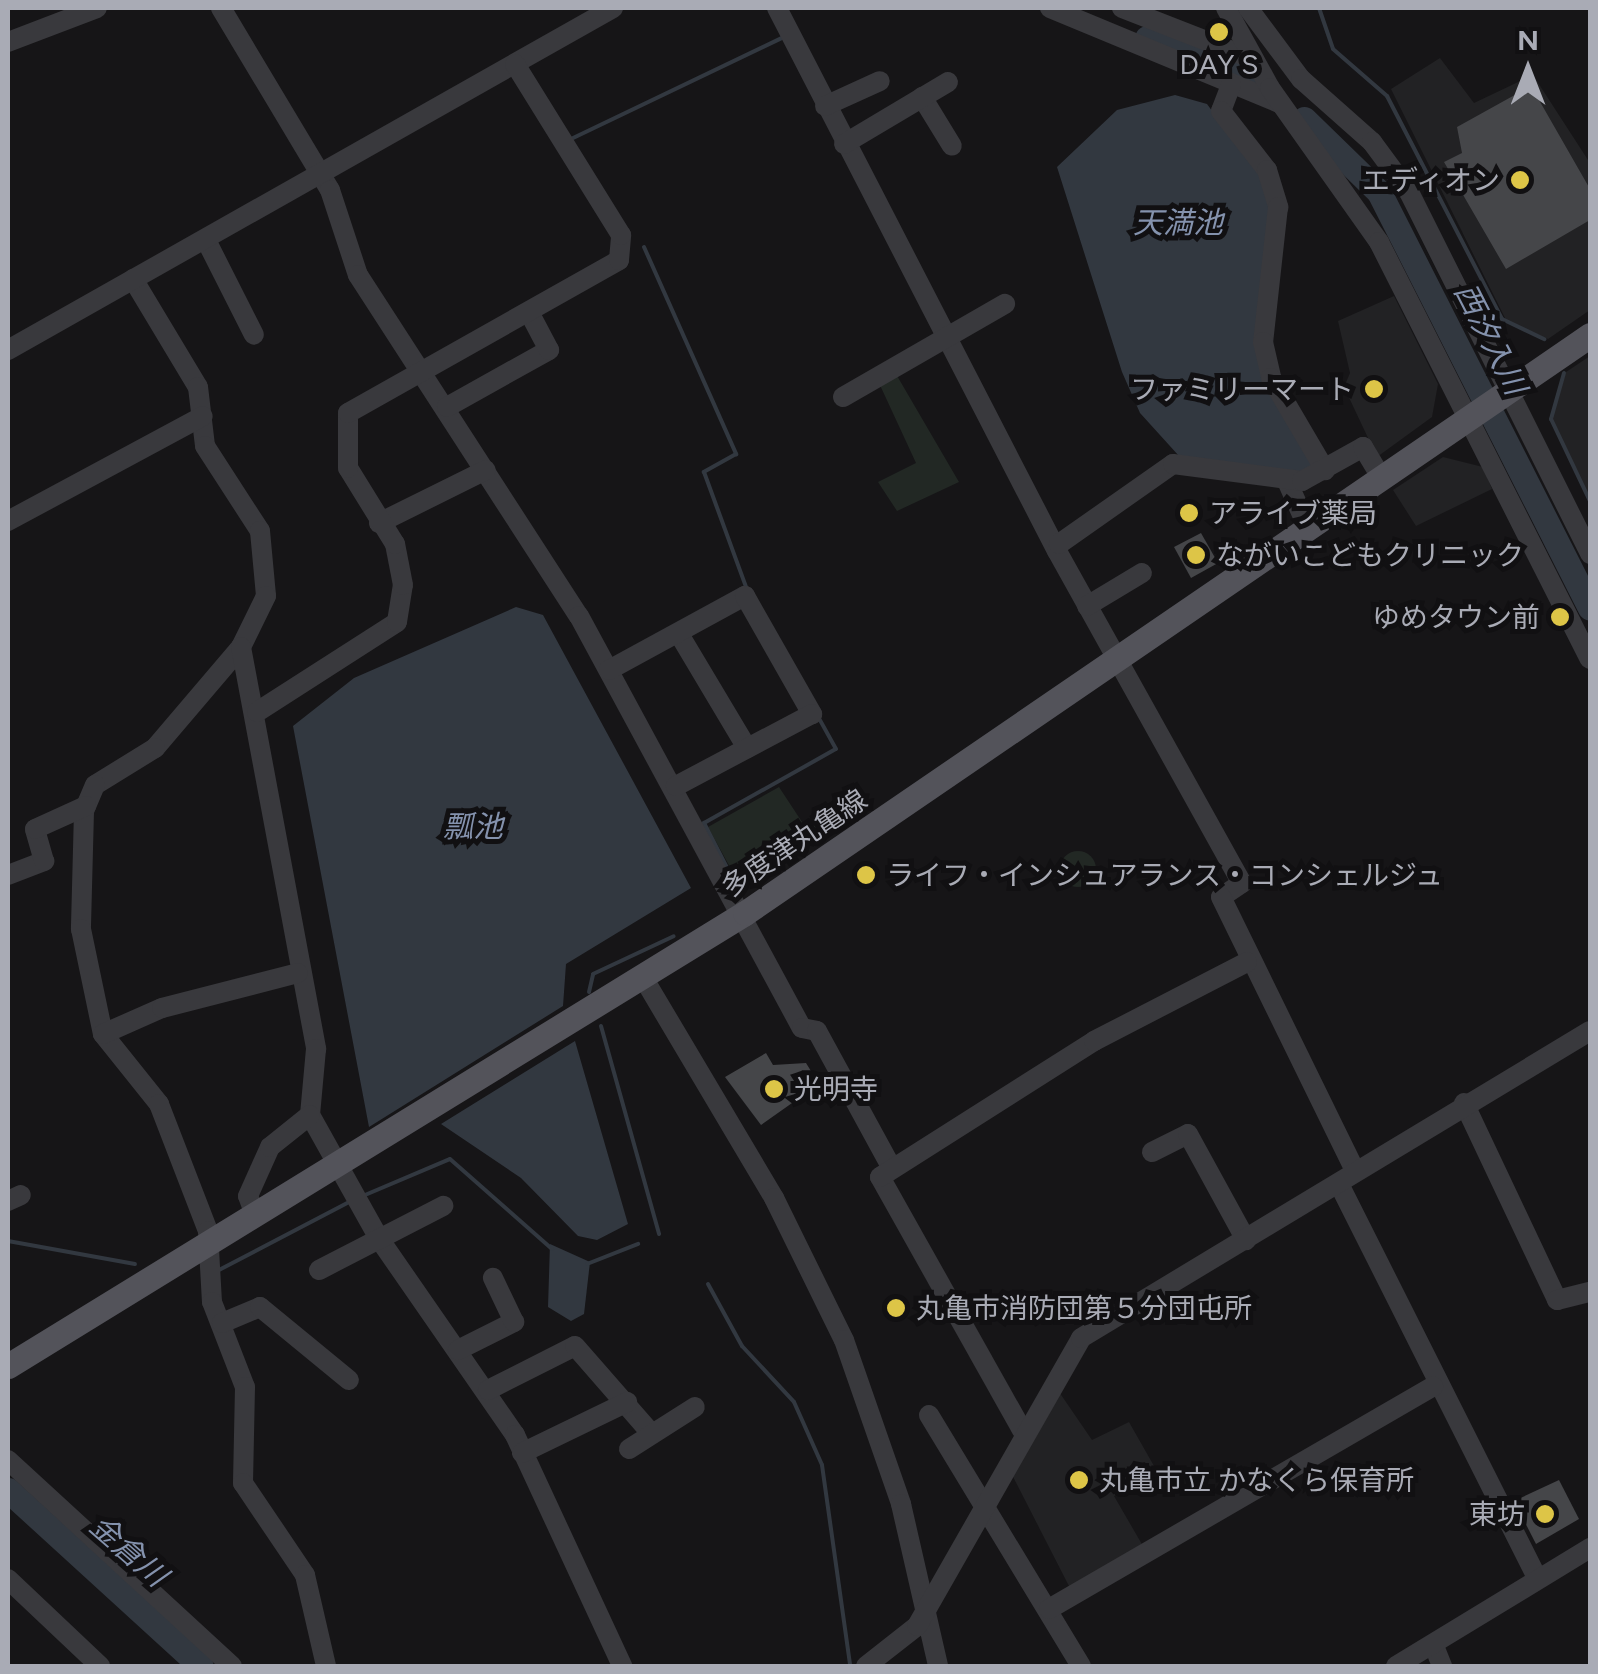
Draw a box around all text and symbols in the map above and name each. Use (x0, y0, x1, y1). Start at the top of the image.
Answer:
north arrow (1478, 20, 1578, 120)
marker: DAY S (1208, 21, 1230, 43)
text: N (1517, 23, 1539, 57)
place label: DAY S (1180, 47, 1258, 81)
place label: エディオン (1360, 163, 1500, 197)
marker: エディオン (1509, 169, 1531, 191)
water label: 天満池 (1133, 205, 1223, 241)
water label: 西汐入川 (1447, 277, 1533, 401)
place label: ファミリーマート (1130, 372, 1354, 406)
marker: ファミリーマート (1363, 378, 1385, 400)
place label: アライブ薬局 (1209, 496, 1377, 530)
marker: アライブ薬局 (1178, 502, 1200, 524)
place label: ながいこどもクリニック (1216, 538, 1524, 572)
marker: ながいこどもクリニック (1185, 544, 1207, 566)
place label: ゆめタウン前 (1372, 600, 1540, 634)
marker: ゆめタウン前 (1549, 606, 1571, 628)
street label: 多度津丸亀線 (715, 782, 873, 904)
water label: 瓢池 (443, 809, 503, 845)
place label: ライフ・インシュアランス・コンシェルジュ (886, 858, 1446, 892)
marker: ライフ・インシュアランス・コンシェルジュ (855, 864, 877, 886)
place label: 光明寺 (794, 1072, 878, 1106)
marker: 光明寺 (763, 1078, 785, 1100)
place label: 丸亀市消防団第５分団屯所 (916, 1291, 1252, 1325)
marker: 丸亀市消防団第５分団屯所 (885, 1297, 907, 1319)
place label: 丸亀市立 かなくら保育所 (1099, 1463, 1414, 1497)
marker: 丸亀市立 かなくら保育所 (1068, 1469, 1090, 1491)
place label: 東坊 (1469, 1497, 1525, 1531)
marker: 東坊 (1534, 1503, 1556, 1525)
water label: 金倉川 (82, 1508, 174, 1594)

